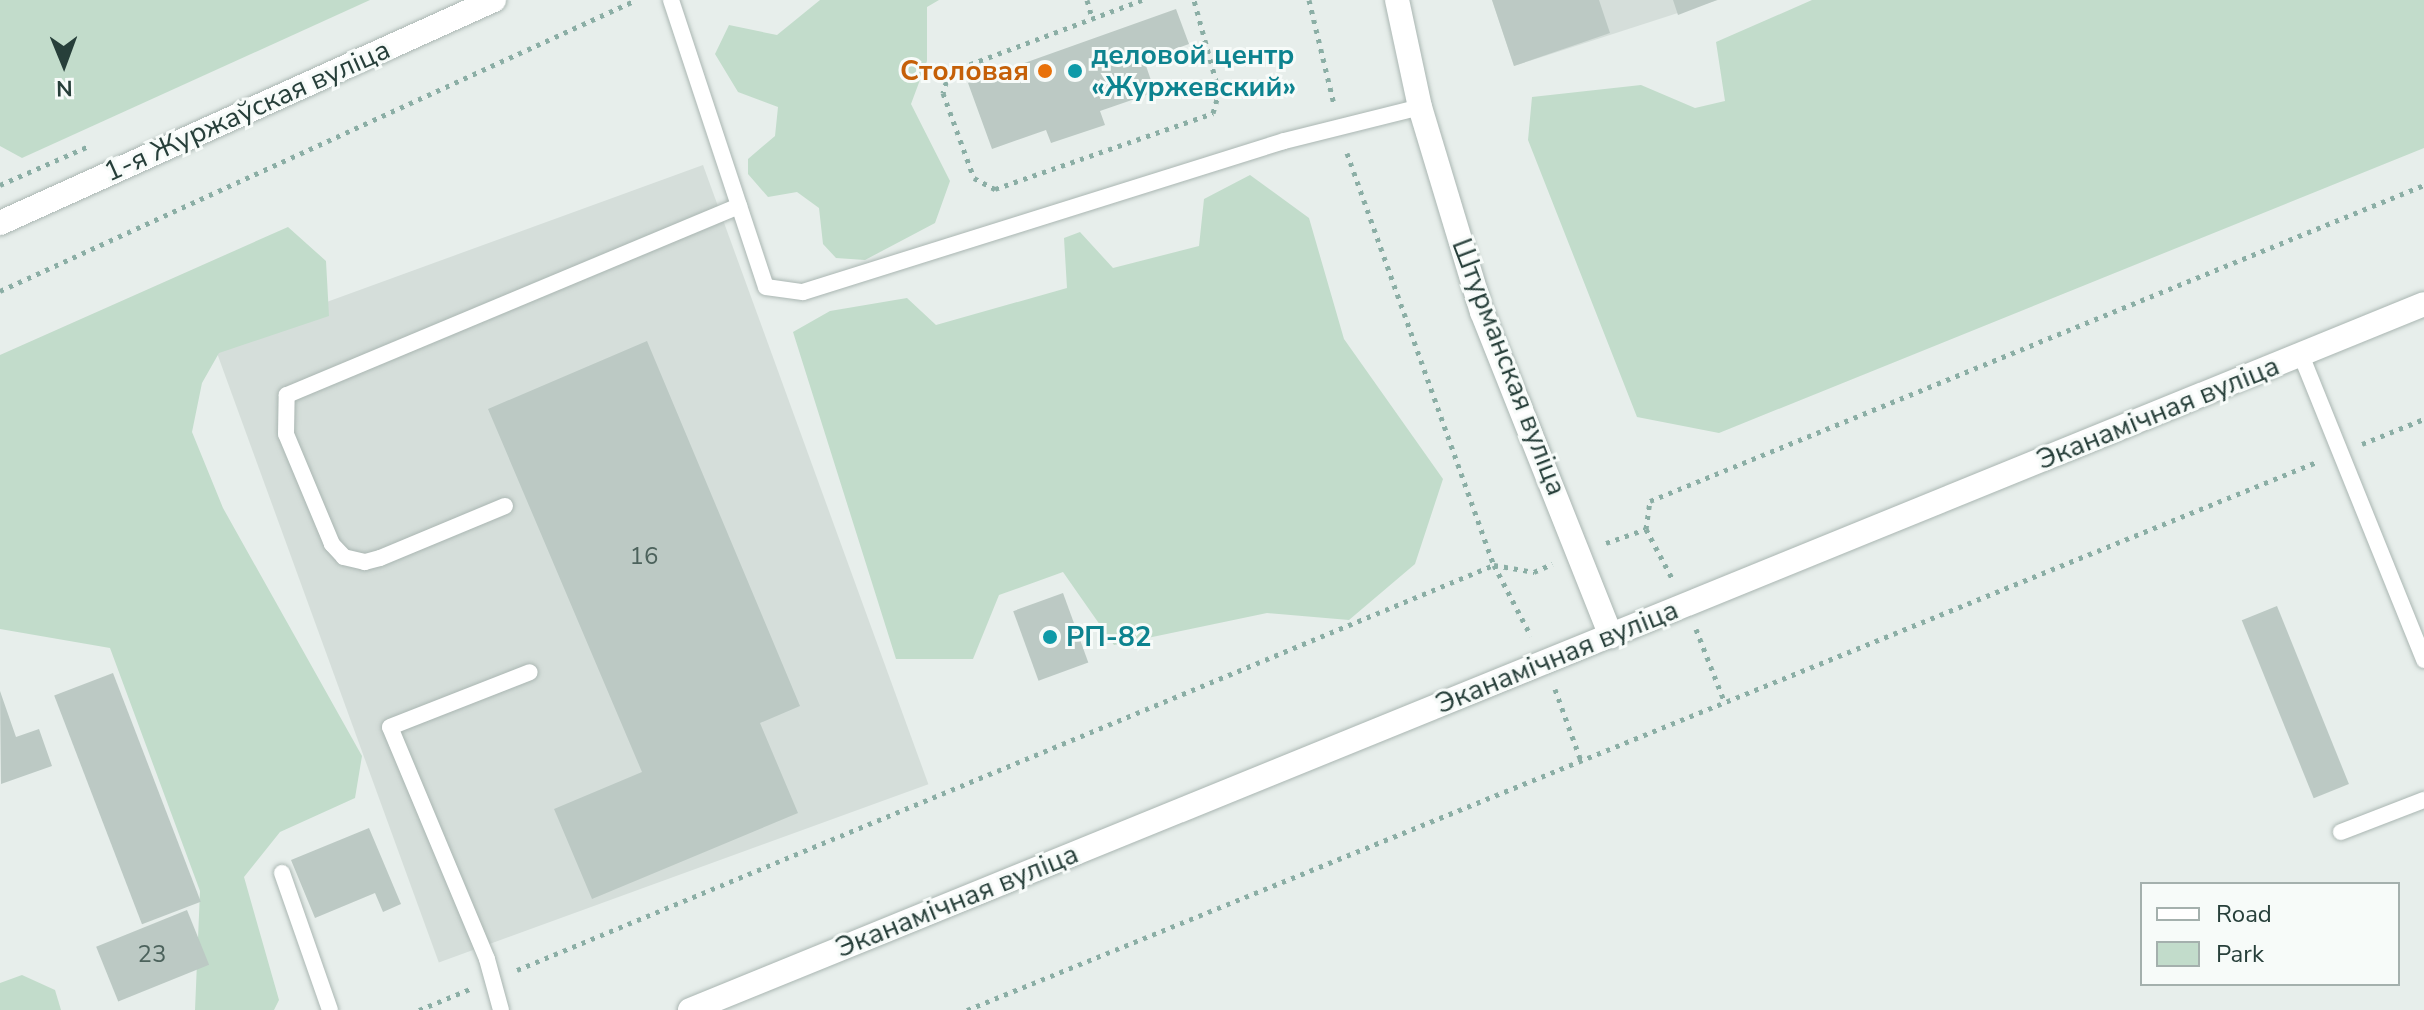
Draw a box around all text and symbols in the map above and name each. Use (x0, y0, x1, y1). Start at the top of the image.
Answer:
north arrow (24, 24, 104, 104)
street label: 1-я Журжаўская вуліца (99, 33, 395, 189)
place label: деловой центр «Журжевский» (1091, 38, 1296, 104)
place label: Столовая (900, 54, 1029, 88)
marker: Столовая (1036, 62, 1054, 80)
marker: деловой центр «Журжевский» (1066, 62, 1084, 80)
text: N (56, 73, 73, 103)
street label: Штурманская вуліца (1445, 234, 1573, 500)
street label: Эканамічная вуліца (2032, 349, 2284, 477)
house number: 16 (630, 543, 658, 571)
street label: Эканамічная вуліца (1431, 593, 1683, 721)
place label: РП-82 (1066, 620, 1151, 654)
marker: РП-82 (1041, 628, 1059, 646)
street label: Эканамічная вуліца (831, 837, 1083, 965)
legend (2140, 882, 2400, 986)
text: Road (2216, 898, 2272, 930)
text: Park (2216, 938, 2264, 970)
house number: 23 (138, 941, 166, 969)

